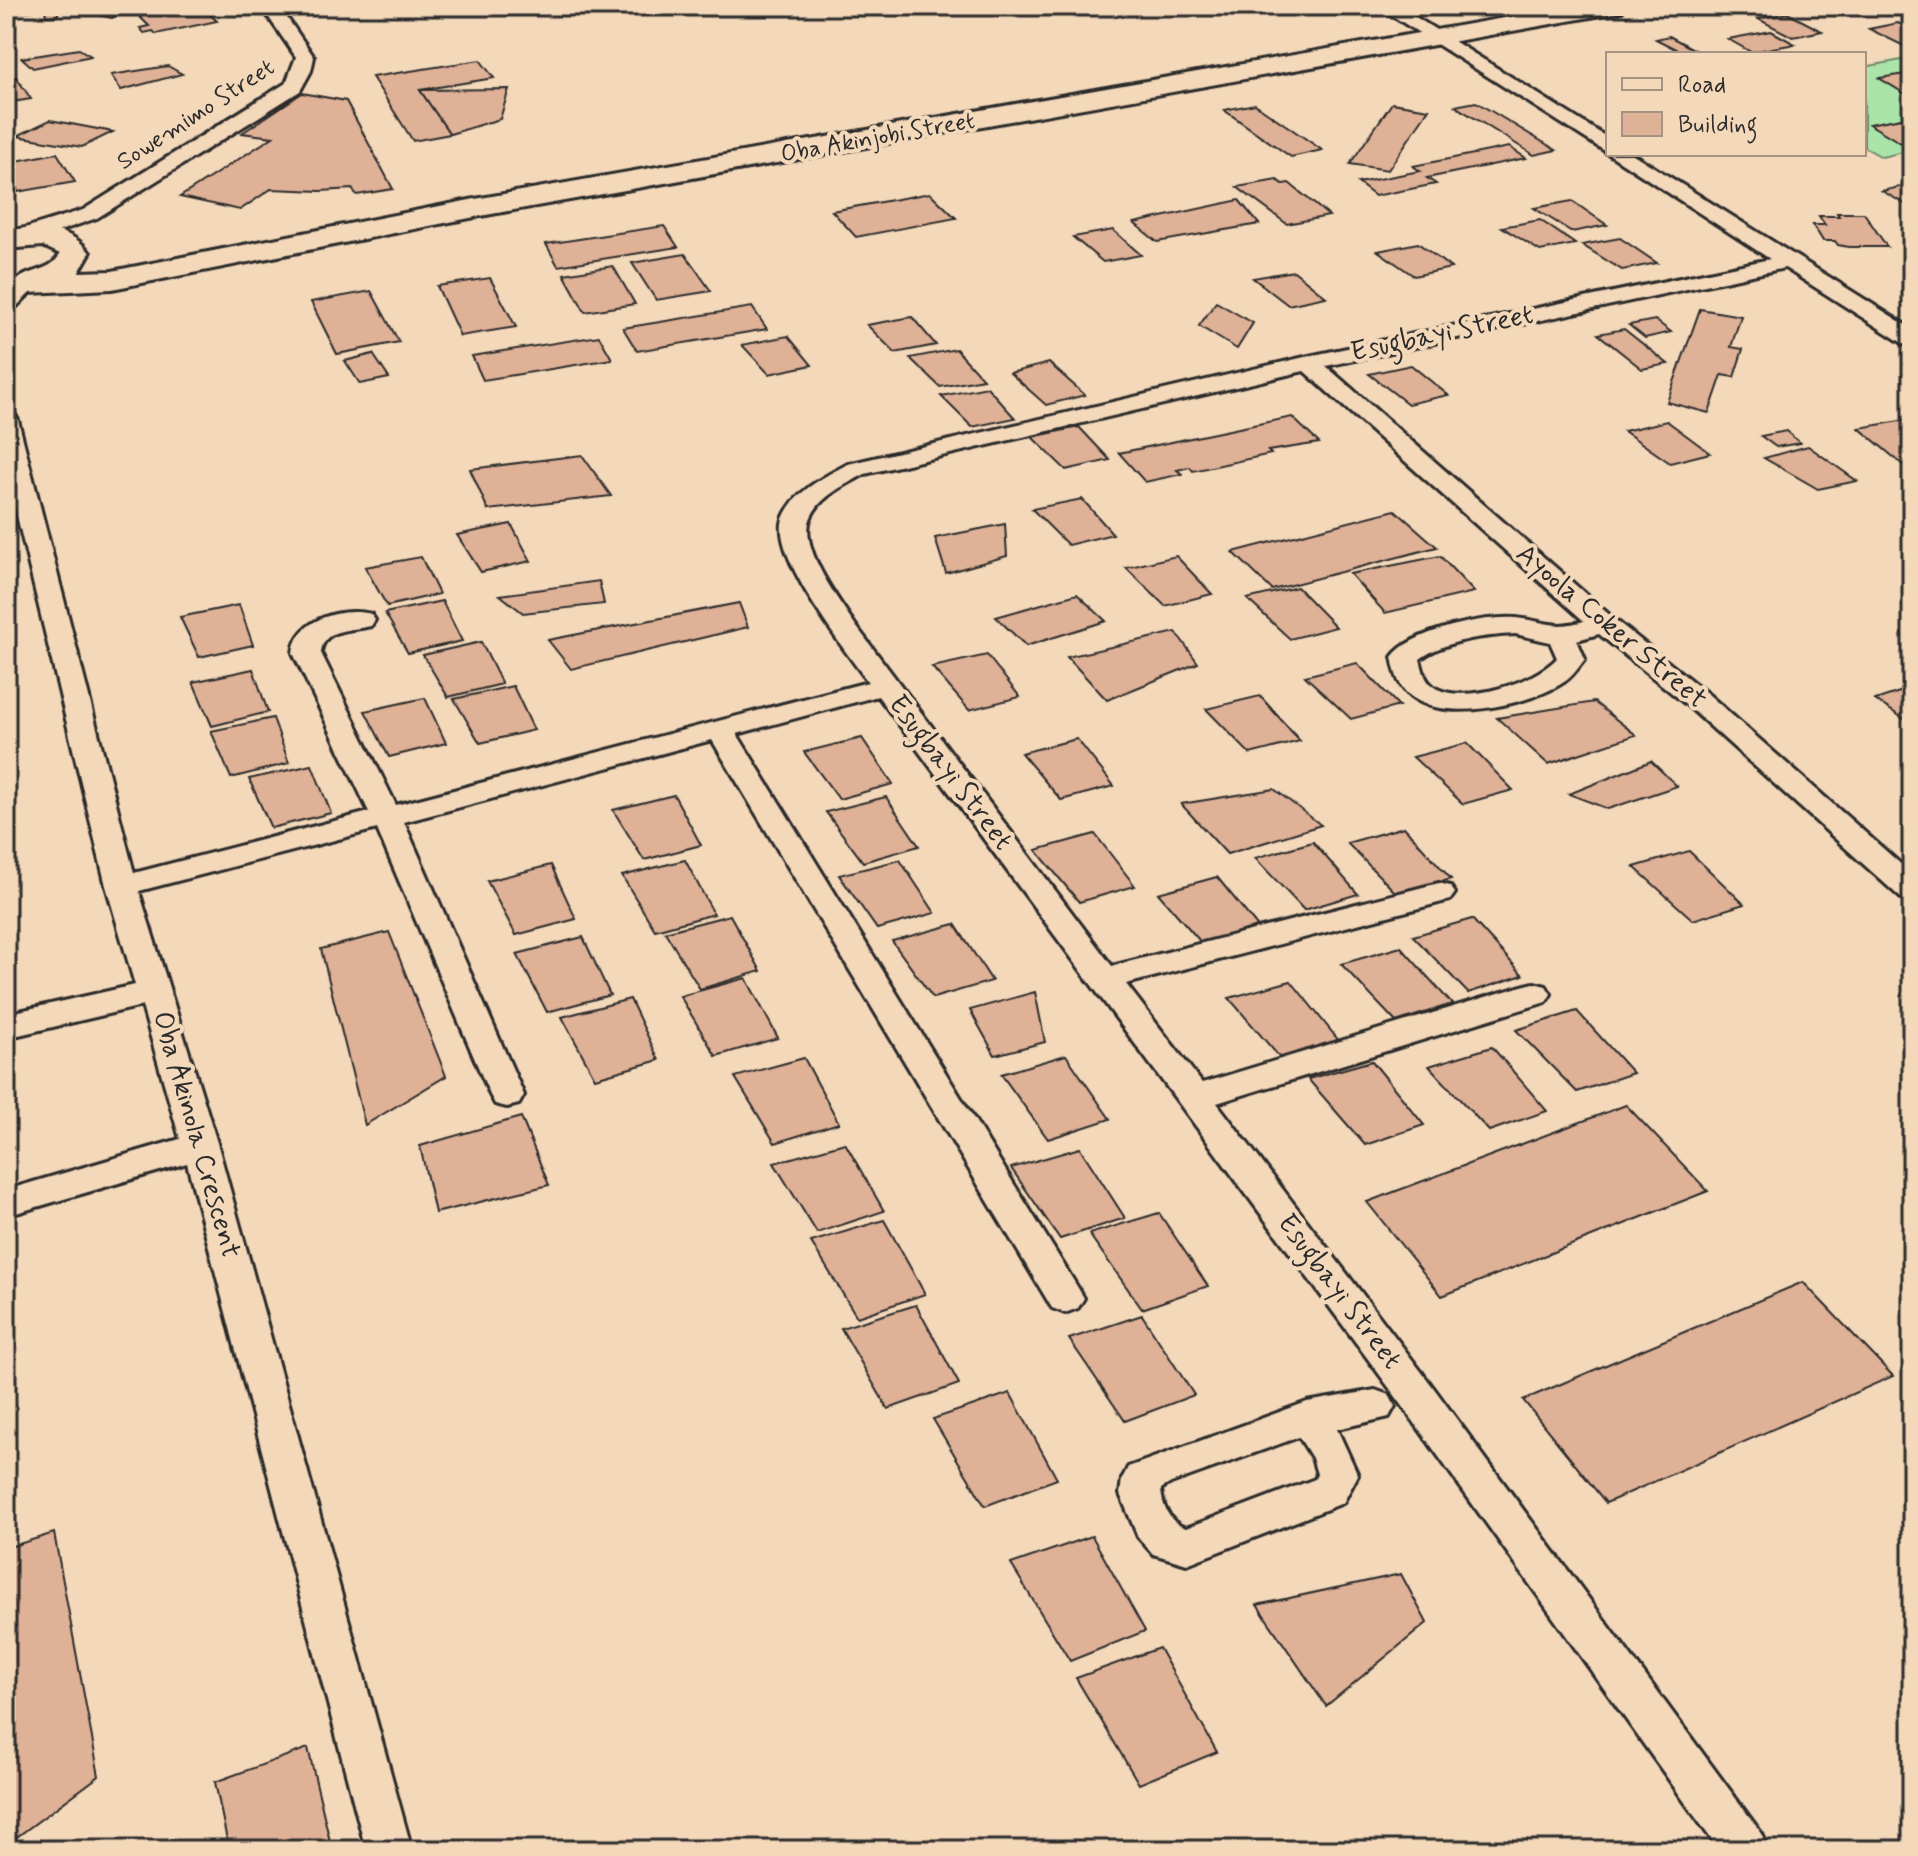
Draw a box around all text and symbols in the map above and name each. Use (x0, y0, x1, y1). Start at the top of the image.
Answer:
street label: Sowemimo Street (111, 52, 281, 178)
legend (1606, 52, 1866, 156)
text: Road (1678, 70, 1726, 101)
street label: Oba Akinjobi Street (779, 106, 977, 170)
text: Building (1678, 110, 1758, 144)
street label: Esugbayi Street (1347, 297, 1537, 374)
street label: Ayoola Coker Street (1508, 536, 1714, 718)
street label: Esugbayi Street (877, 688, 1021, 860)
street label: Oba Akinola Crescent (143, 1007, 249, 1263)
street label: Esugbayi Street (1266, 1207, 1410, 1379)

